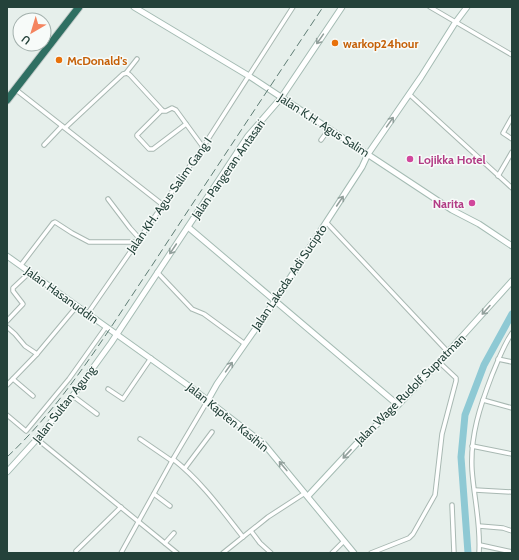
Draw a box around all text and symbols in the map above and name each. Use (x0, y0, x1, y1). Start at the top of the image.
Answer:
north arrow (12, 12, 52, 52)
text: U (18, 32, 33, 48)
one-way arrow (316, 34, 324, 45)
place label: warkop24hour (343, 36, 418, 51)
marker: warkop24hour (330, 38, 340, 48)
place label: McDonald's (67, 53, 127, 68)
marker: McDonald's (54, 55, 64, 65)
street label: Jalan K.H. Agus Salim (275, 89, 372, 160)
street label: Jalan Pangeran Antasari (188, 116, 268, 222)
one-way arrow (386, 117, 394, 128)
street label: Jalan KH. Agus Salim Gang I (123, 134, 215, 257)
place label: Lojikka Hotel (418, 152, 486, 167)
marker: Lojikka Hotel (405, 154, 415, 164)
one-way arrow (336, 195, 344, 206)
place label: Narita (433, 196, 464, 211)
marker: Narita (467, 198, 477, 208)
street label: Jalan Laksda. Adi Sucipto (248, 221, 330, 333)
one-way arrow (169, 243, 177, 254)
street label: Jalan Hasanuddin (22, 263, 102, 327)
one-way arrow (482, 305, 491, 315)
street label: Jalan Wage Rudolf Supratman (351, 330, 469, 448)
street label: Jalan Sultan Agung (28, 361, 100, 447)
one-way arrow (225, 362, 233, 373)
street label: Jalan Kapten Kasihin (183, 379, 272, 455)
one-way arrow (342, 449, 351, 459)
one-way arrow (278, 461, 287, 471)

